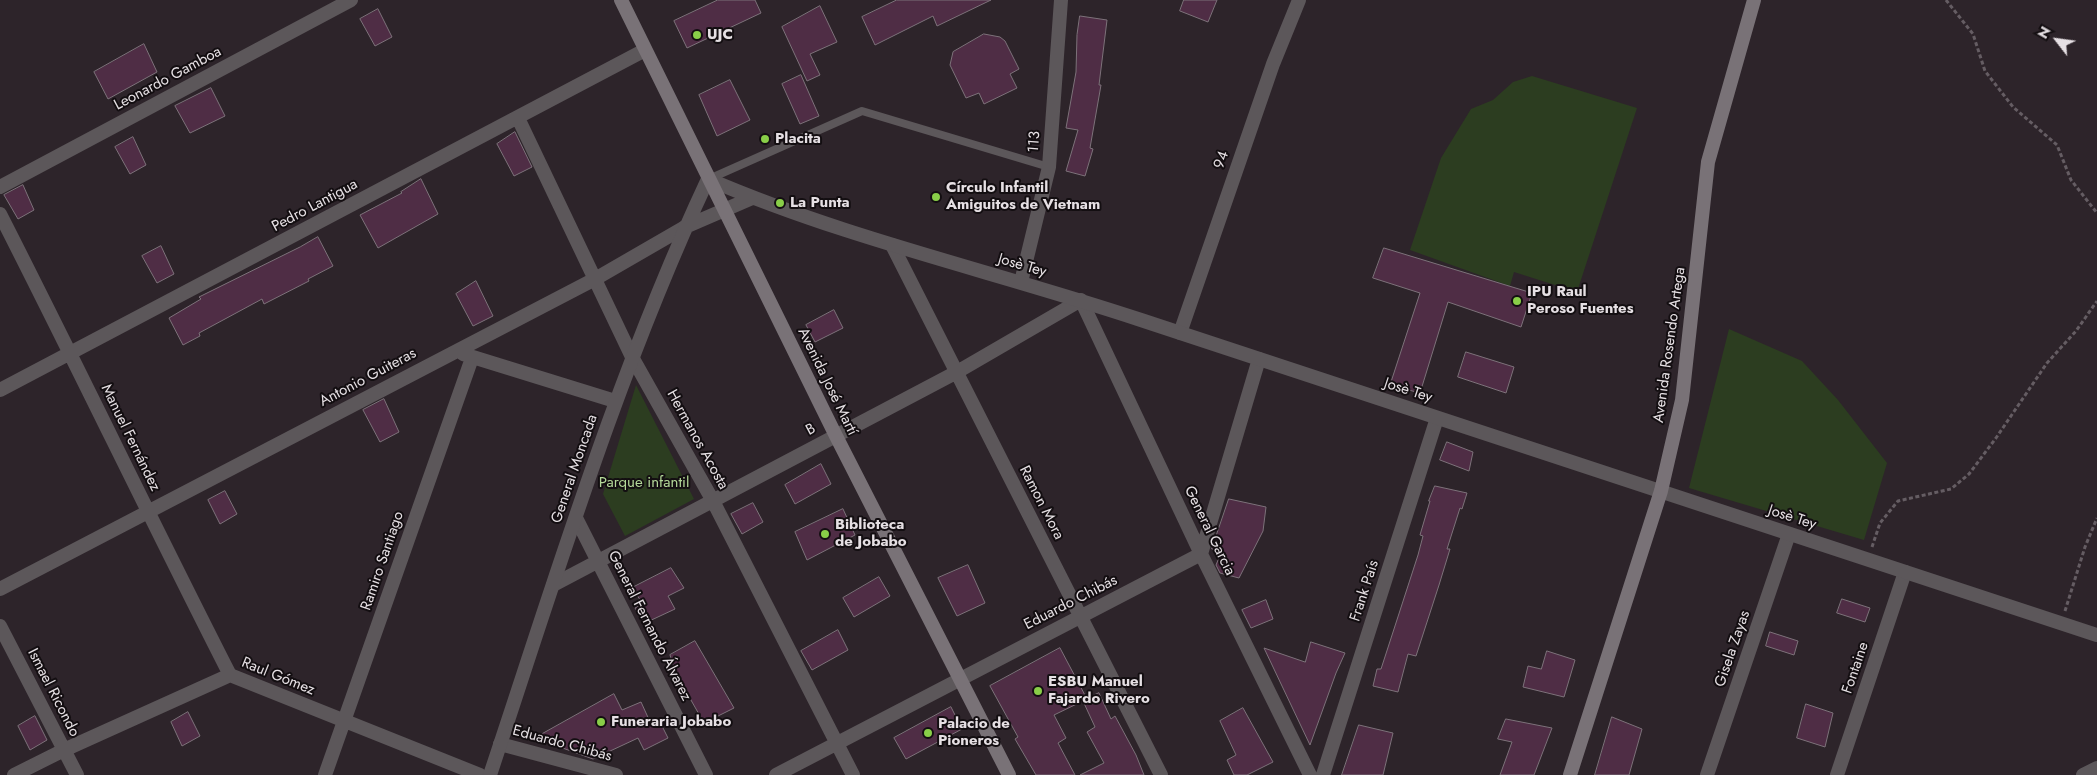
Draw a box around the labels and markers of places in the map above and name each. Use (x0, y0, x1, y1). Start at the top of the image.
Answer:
place label: UJC (707, 26, 733, 44)
marker: UJC (691, 29, 703, 41)
place label: Placita (775, 130, 821, 148)
marker: Placita (759, 133, 771, 145)
place label: Círculo Infantil Amiguitos de Vietnam (946, 179, 1100, 214)
marker: Círculo Infantil Amiguitos de Vietnam (930, 191, 942, 203)
place label: La Punta (790, 194, 850, 212)
marker: La Punta (774, 197, 786, 209)
place label: IPU Raul Peroso Fuentes (1527, 283, 1634, 318)
marker: IPU Raul Peroso Fuentes (1511, 295, 1523, 307)
place label: Biblioteca de Jobabo (835, 516, 907, 551)
marker: Biblioteca de Jobabo (819, 528, 831, 540)
place label: ESBU Manuel Fajardo Rivero (1048, 673, 1150, 708)
marker: ESBU Manuel Fajardo Rivero (1032, 685, 1044, 697)
place label: Funeraria Jobabo (611, 713, 731, 731)
place label: Palacio de Pioneros (938, 715, 1010, 750)
marker: Funeraria Jobabo (595, 716, 607, 728)
marker: Palacio de Pioneros (922, 727, 934, 739)

